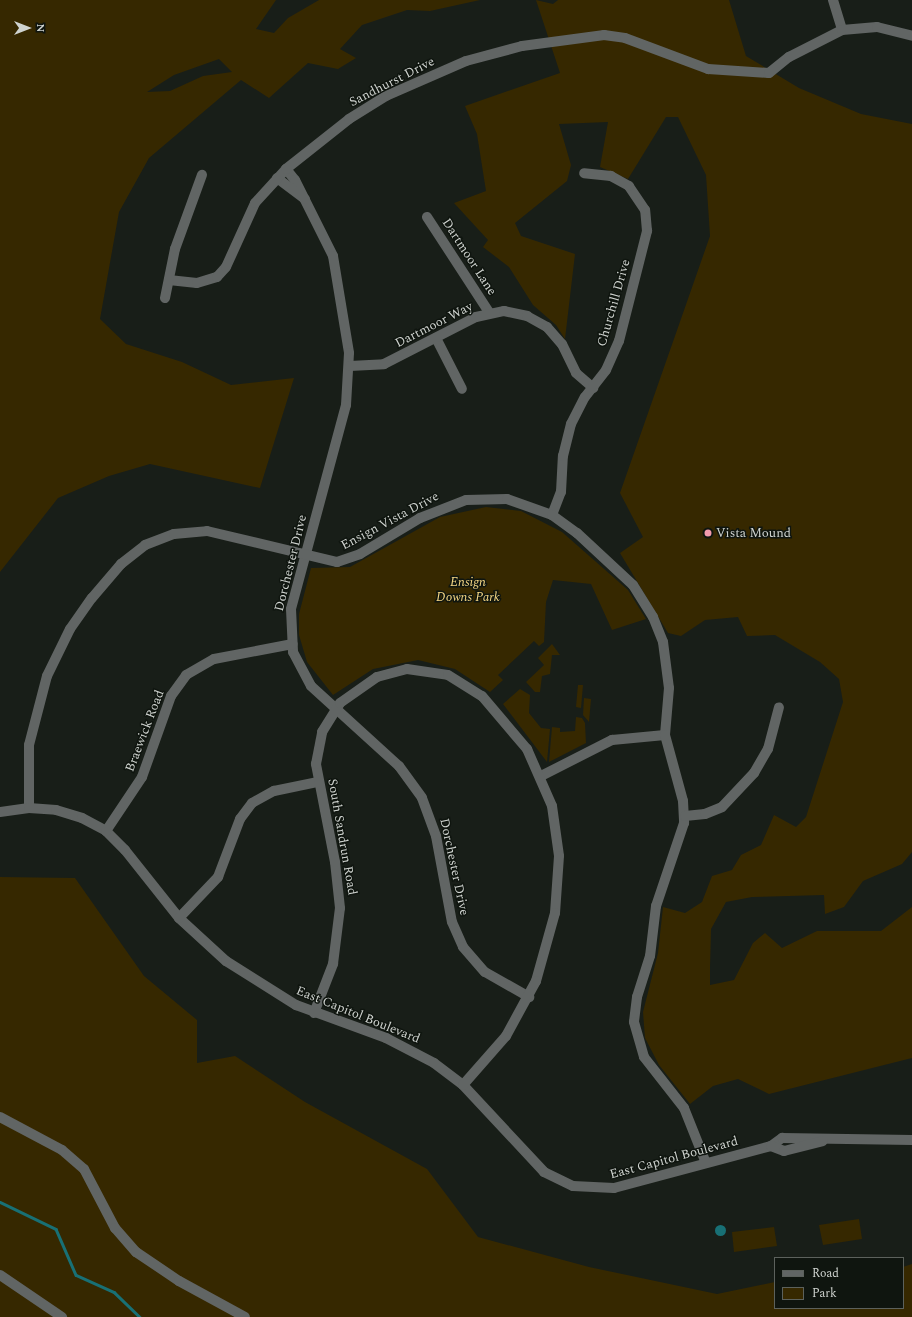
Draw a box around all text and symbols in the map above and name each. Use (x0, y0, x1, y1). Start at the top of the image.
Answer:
north arrow (8, 8, 48, 48)
text: N (32, 24, 49, 32)
street label: Sandhurst Drive (347, 54, 437, 110)
street label: Dartmoor Lane (438, 216, 500, 298)
street label: Churchill Drive (594, 258, 634, 348)
street label: Dartmoor Way (393, 299, 475, 351)
street label: Ensign Vista Drive (338, 489, 442, 553)
street label: Dorchester Drive (271, 513, 311, 613)
place label: Vista Mound (716, 525, 791, 541)
marker: Vista Mound (703, 528, 713, 538)
park label: Ensign Downs Park (436, 575, 500, 606)
street label: Braewick Road (122, 688, 168, 774)
street label: South Sandrun Road (324, 778, 360, 896)
street label: Dorchester Drive (436, 817, 472, 917)
street label: East Capitol Boulevard (294, 983, 422, 1047)
street label: East Capitol Boulevard (608, 1133, 740, 1183)
legend (774, 1257, 904, 1309)
text: Road (812, 1264, 839, 1283)
text: Park (812, 1284, 837, 1303)

